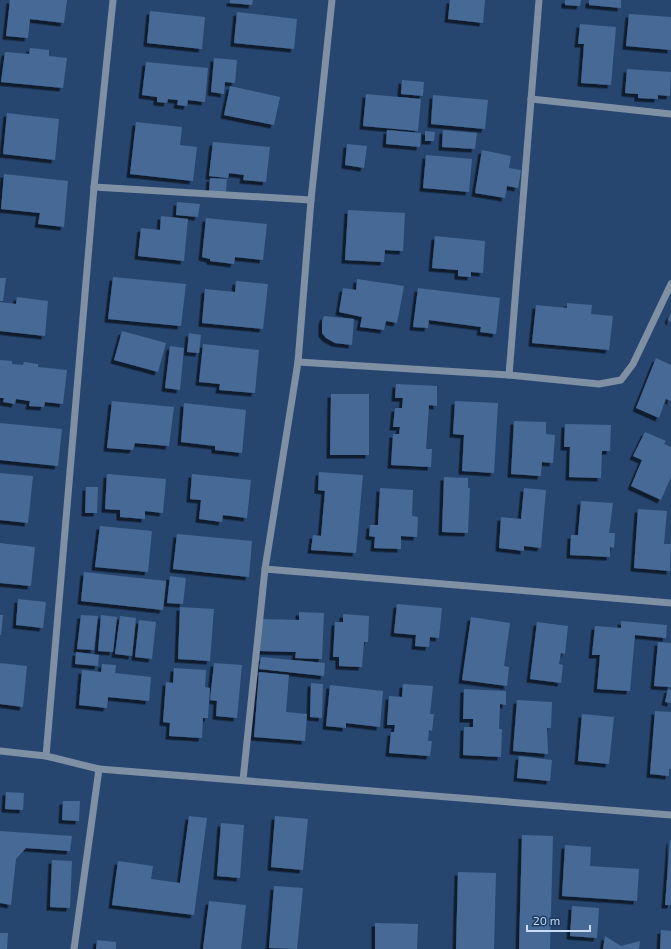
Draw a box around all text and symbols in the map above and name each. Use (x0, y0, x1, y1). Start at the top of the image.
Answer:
scale bar (527, 907, 590, 933)
text: 20 m (533, 913, 560, 927)

